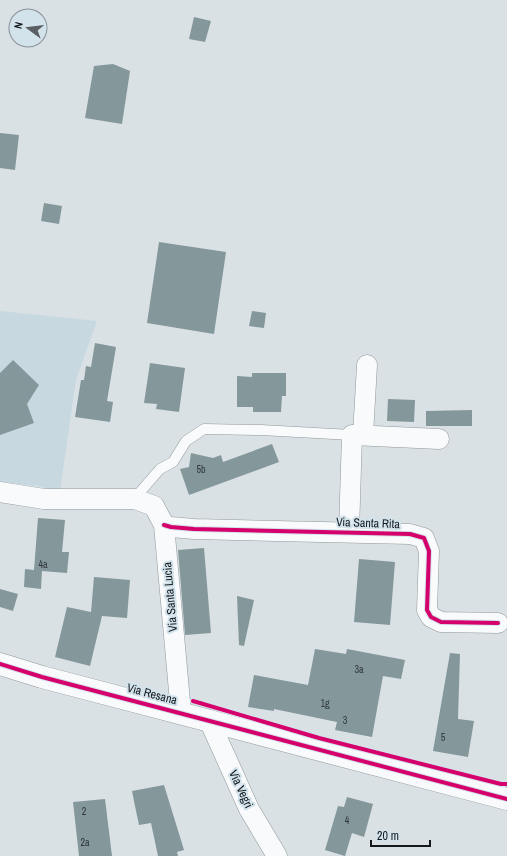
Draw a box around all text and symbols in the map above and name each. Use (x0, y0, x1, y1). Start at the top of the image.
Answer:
north arrow (8, 8, 48, 48)
text: N (11, 20, 26, 30)
house number: 5b (196, 463, 206, 476)
street label: Via Santa Rita (336, 514, 401, 532)
house number: 4a (38, 558, 48, 571)
street label: Via Santa Lucia (159, 561, 181, 633)
house number: 3a (354, 663, 364, 676)
street label: Via Resana (125, 680, 179, 708)
house number: 1g (320, 697, 330, 710)
house number: 3 (343, 714, 348, 727)
house number: 5 (441, 731, 446, 744)
street label: Via Vegri (225, 767, 257, 811)
house number: 2 (82, 805, 87, 818)
house number: 4 (345, 814, 350, 827)
scale bar (371, 822, 430, 848)
text: 20 m (377, 828, 399, 844)
house number: 2a (80, 836, 90, 849)

